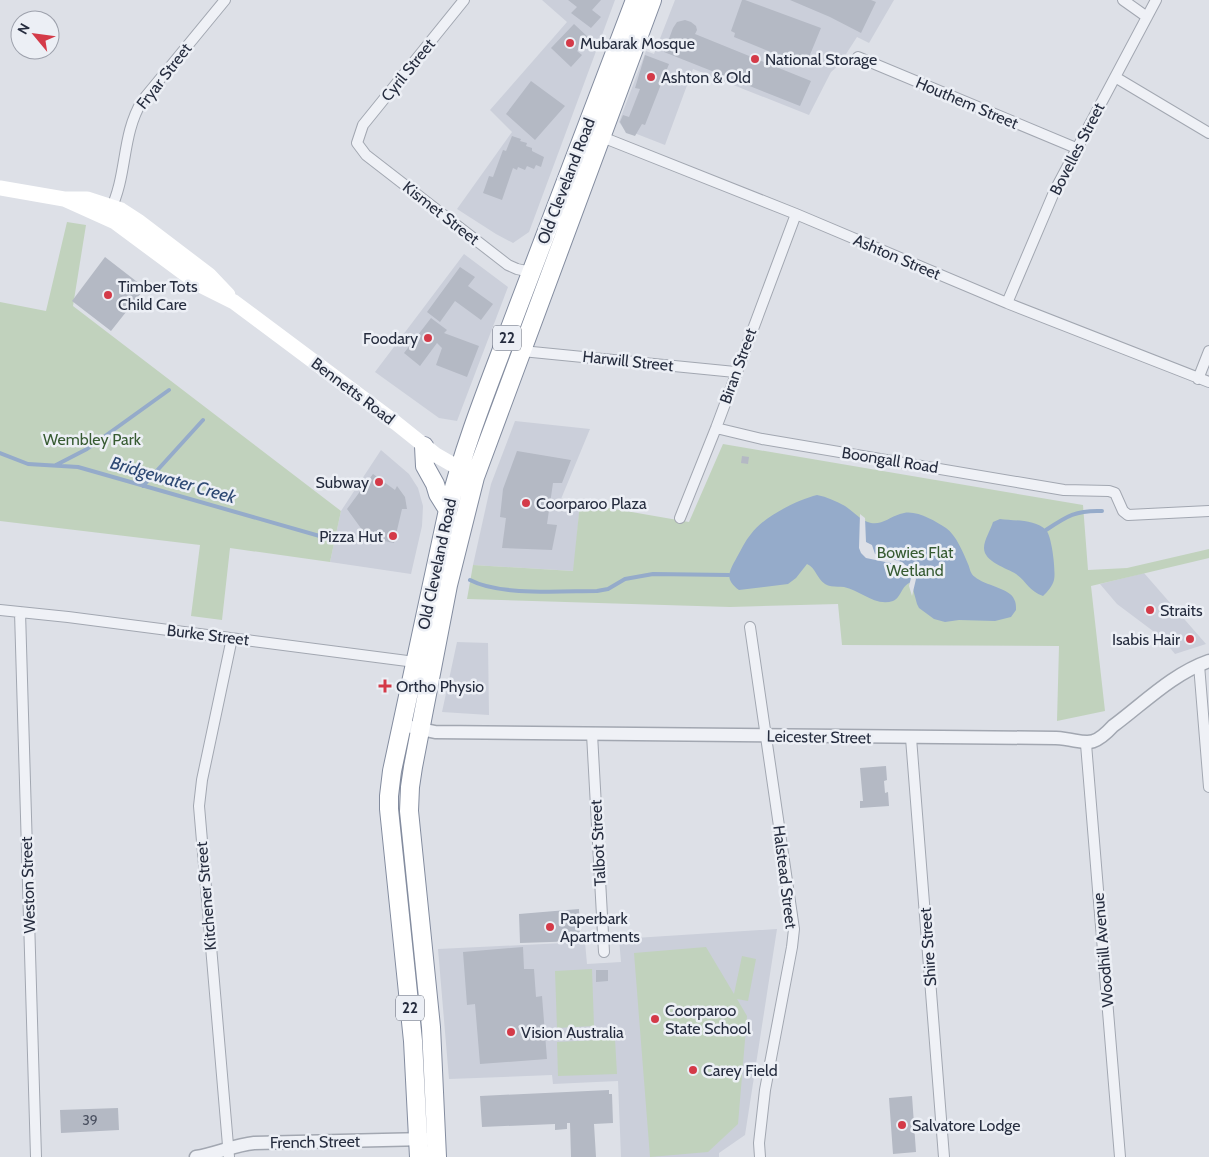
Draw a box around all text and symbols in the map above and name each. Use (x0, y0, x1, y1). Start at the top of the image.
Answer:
north arrow (10, 10, 60, 60)
text: N (13, 20, 34, 37)
place label: Mubarak Mosque (580, 34, 695, 53)
street label: Cyril Street (377, 35, 439, 105)
marker: Mubarak Mosque (564, 37, 576, 49)
street label: Fryar Street (132, 39, 196, 113)
place label: National Storage (765, 50, 877, 69)
marker: National Storage (749, 53, 761, 65)
place label: Ashton & Old (661, 68, 751, 87)
marker: Ashton & Old (645, 71, 657, 83)
street label: Houthem Street (913, 73, 1022, 133)
street label: Bovelles Street (1046, 99, 1109, 198)
street label: Old Cleveland Road (533, 115, 599, 247)
street label: Kismet Street (399, 177, 483, 249)
street label: Ashton Street (851, 230, 944, 284)
place label: Timber Tots Child Care (118, 277, 198, 314)
marker: Timber Tots Child Care (102, 289, 114, 301)
street label: Biran Street (716, 325, 761, 406)
road number: 22 (493, 326, 521, 350)
place label: Foodary (363, 329, 418, 348)
marker: Foodary (422, 332, 434, 344)
street label: Harwill Street (582, 347, 675, 375)
street label: Bennetts Road (308, 353, 398, 429)
park label: Wembley Park (43, 430, 142, 449)
street label: Boongall Road (840, 443, 940, 477)
water label: Bridgewater Creek (108, 452, 239, 509)
place label: Subway (316, 473, 369, 492)
marker: Subway (373, 476, 385, 488)
place label: Coorparoo Plaza (536, 494, 647, 513)
street label: Old Cleveland Road (414, 497, 460, 631)
marker: Coorparoo Plaza (520, 497, 532, 509)
place label: Pizza Hut (319, 527, 384, 546)
marker: Pizza Hut (387, 530, 399, 542)
park label: Bowies Flat Wetland (877, 543, 954, 580)
place label: Straits (1160, 601, 1203, 620)
marker: Straits (1144, 604, 1156, 616)
street label: Burke Street (166, 621, 251, 650)
place label: Isabis Hair (1112, 630, 1181, 649)
marker: Isabis Hair (1184, 633, 1196, 645)
place label: Ortho Physio (396, 677, 484, 696)
marker: Ortho Physio (378, 679, 392, 693)
street label: Leicester Street (766, 727, 872, 747)
street label: Talbot Street (586, 799, 610, 887)
street label: Halstead Street (769, 824, 801, 930)
street label: Weston Street (17, 836, 39, 934)
street label: Kitchener Street (192, 840, 220, 951)
street label: Woodhill Avenue (1089, 892, 1117, 1008)
street label: Shire Street (916, 906, 940, 987)
place label: Paperbark Apartments (560, 909, 640, 946)
marker: Paperbark Apartments (544, 921, 556, 933)
road number: 22 (396, 996, 424, 1020)
place label: Coorparoo State School (665, 1001, 751, 1038)
marker: Coorparoo State School (649, 1013, 661, 1025)
place label: Vision Australia (521, 1023, 624, 1042)
marker: Vision Australia (505, 1026, 517, 1038)
place label: Carey Field (703, 1061, 778, 1080)
marker: Carey Field (687, 1064, 699, 1076)
house number: 39 (82, 1111, 98, 1129)
place label: Salvatore Lodge (912, 1116, 1020, 1135)
marker: Salvatore Lodge (896, 1119, 908, 1131)
street label: French Street (270, 1132, 361, 1152)

